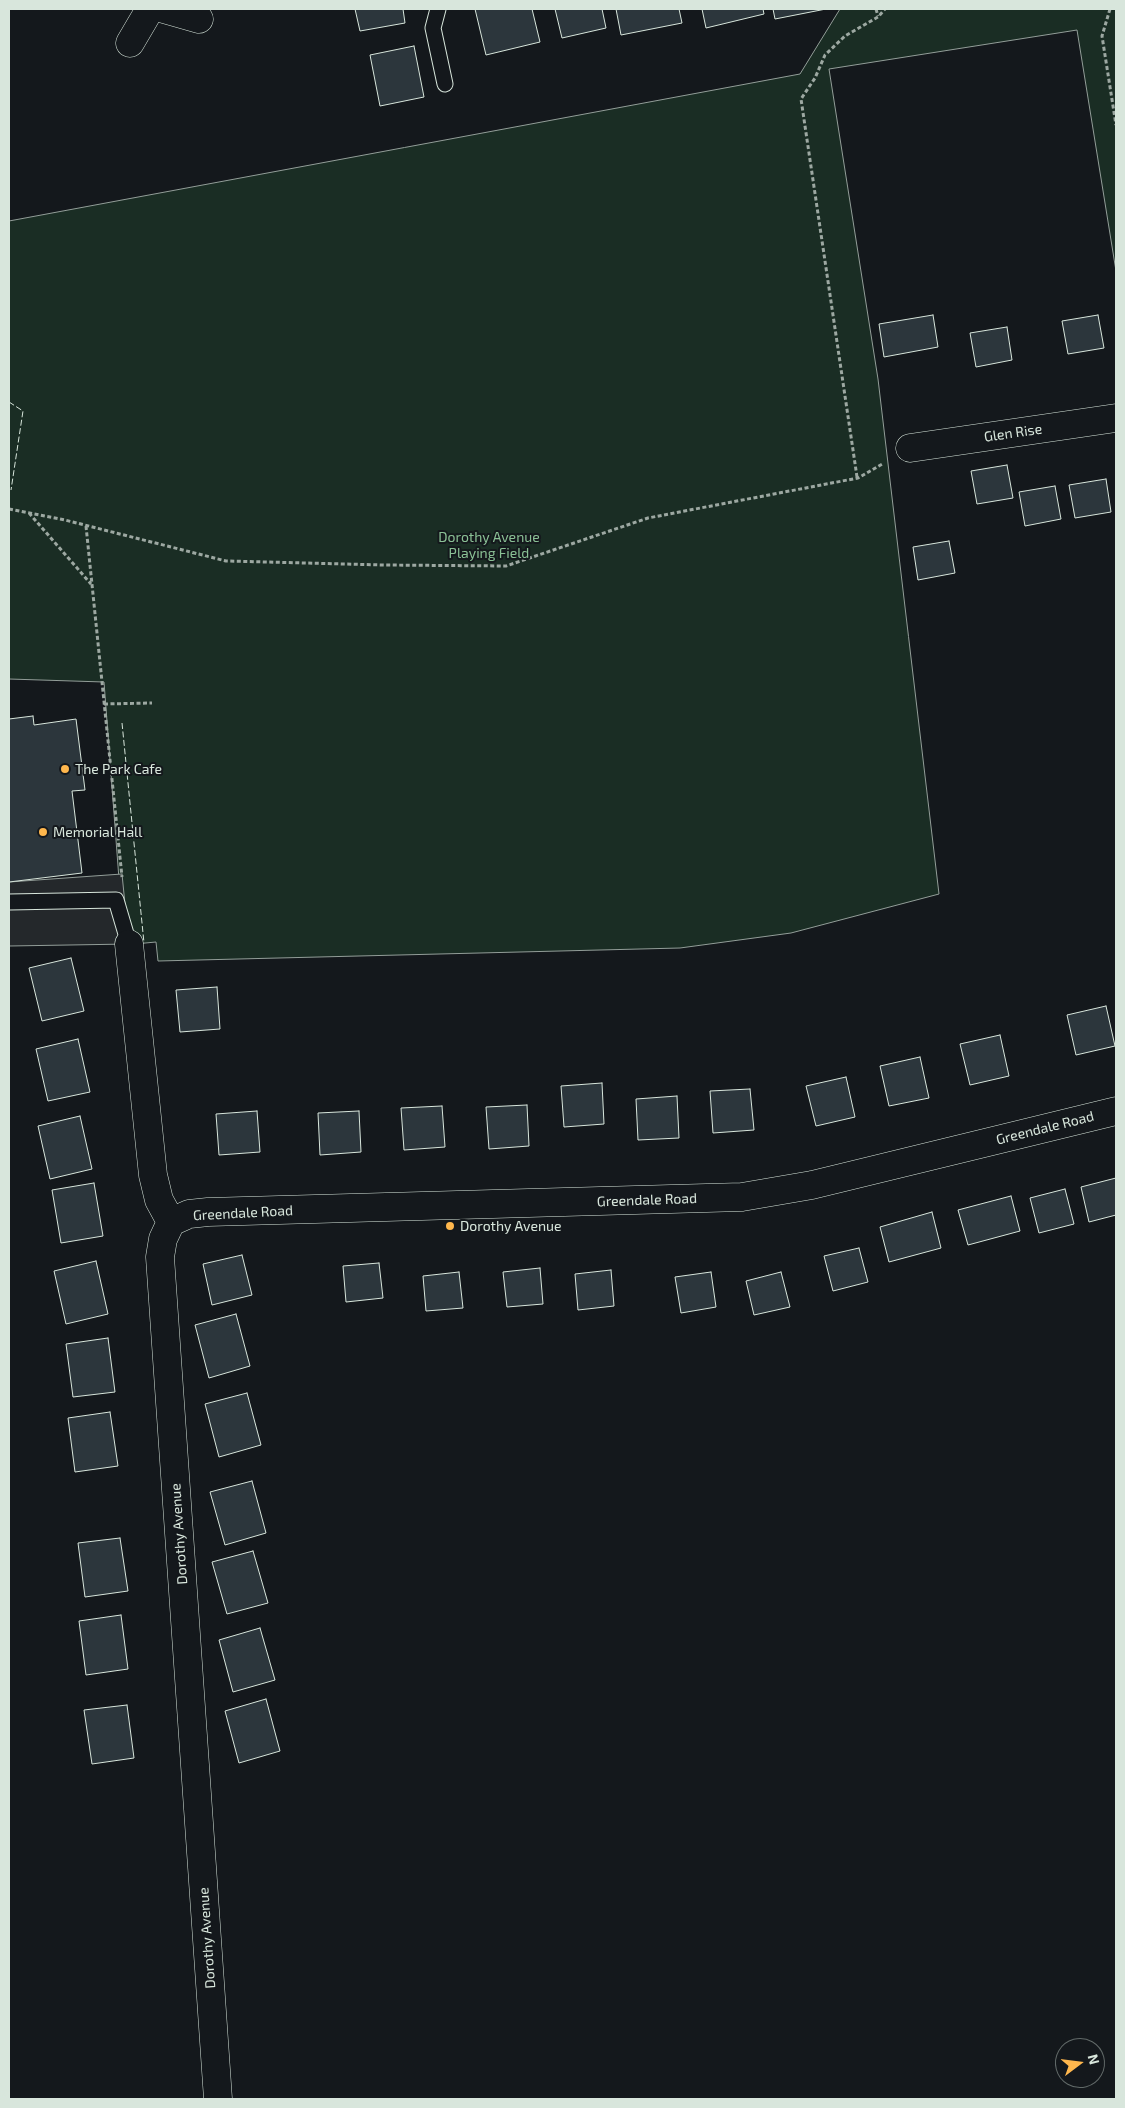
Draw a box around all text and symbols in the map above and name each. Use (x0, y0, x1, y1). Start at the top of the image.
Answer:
street label: Glen Rise (983, 421, 1043, 445)
park label: Dorothy Avenue Playing Field (438, 529, 540, 562)
place label: The Park Cafe (75, 761, 162, 777)
marker: The Park Cafe (59, 763, 71, 775)
place label: Memorial Hall (53, 824, 142, 840)
marker: Memorial Hall (37, 826, 49, 838)
street label: Greendale Road (994, 1108, 1096, 1148)
street label: Greendale Road (597, 1190, 697, 1210)
street label: Greendale Road (193, 1202, 293, 1224)
place label: Dorothy Avenue (460, 1218, 562, 1234)
marker: Dorothy Avenue (444, 1220, 456, 1232)
street label: Dorothy Avenue (167, 1483, 191, 1585)
street label: Dorothy Avenue (195, 1887, 219, 1989)
north arrow (1055, 2038, 1105, 2088)
text: N (1084, 2052, 1104, 2066)

